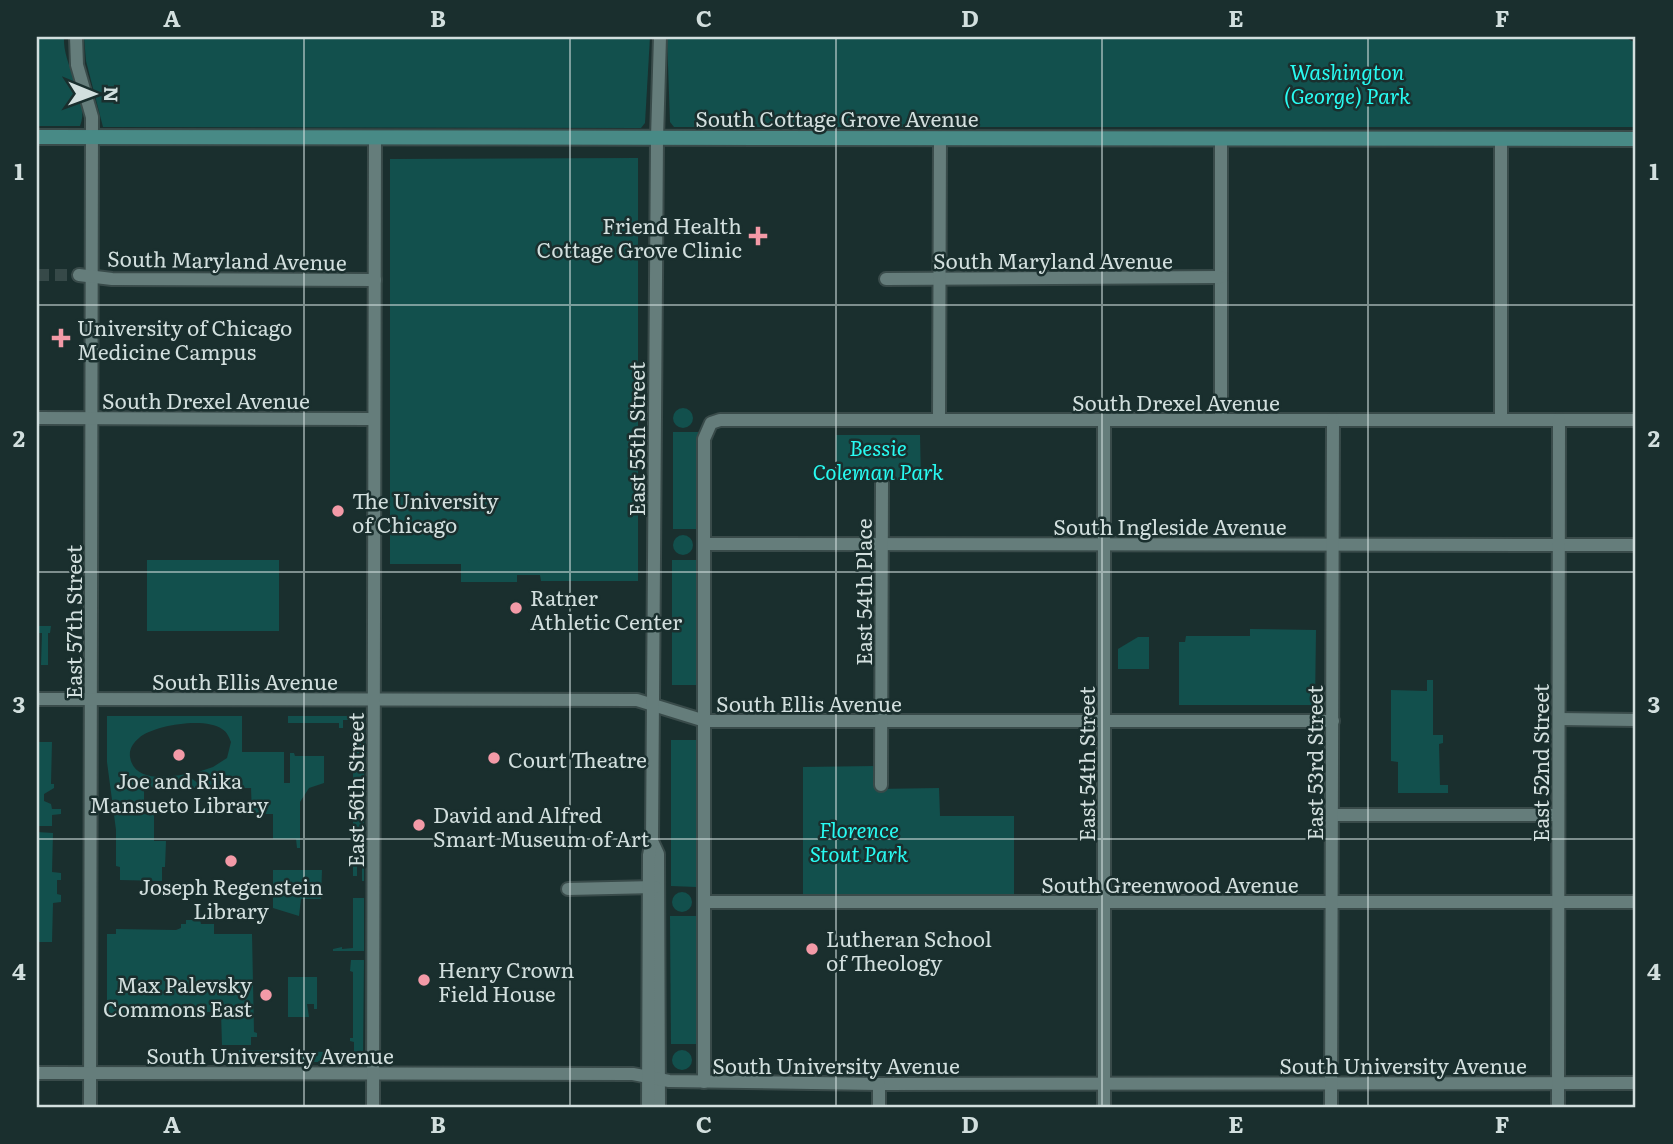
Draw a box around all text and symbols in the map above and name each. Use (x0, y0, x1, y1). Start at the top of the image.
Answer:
text: A (163, 0, 181, 34)
text: B (430, 0, 446, 34)
text: C (696, 0, 712, 34)
text: D (961, 0, 979, 34)
text: E (1228, 0, 1244, 34)
text: F (1495, 0, 1510, 34)
park label: Washington (George) Park (1284, 55, 1411, 110)
north arrow (60, 60, 130, 130)
text: N (98, 86, 126, 103)
street label: South Cottage Grove Avenue (695, 102, 979, 133)
text: 1 (14, 153, 24, 187)
text: 1 (1649, 153, 1659, 187)
place label: Friend Health Cottage Grove Clinic (536, 209, 742, 264)
marker: Friend Health Cottage Grove Clinic (748, 226, 768, 246)
street label: South Maryland Avenue (107, 241, 347, 277)
street label: South Maryland Avenue (933, 244, 1173, 275)
place label: University of Chicago Medicine Campus (77, 311, 292, 366)
marker: University of Chicago Medicine Campus (51, 328, 71, 348)
street label: East 55th Street (620, 361, 651, 516)
street label: South Drexel Avenue (102, 384, 310, 415)
street label: South Drexel Avenue (1072, 386, 1280, 417)
text: 2 (13, 420, 25, 454)
text: 2 (1648, 420, 1660, 454)
park label: Bessie Coleman Park (812, 431, 944, 486)
place label: The University of Chicago (352, 484, 500, 539)
marker: The University of Chicago (330, 503, 346, 519)
street label: South Ingleside Avenue (1053, 510, 1287, 541)
street label: East 54th Place (847, 518, 878, 666)
street label: East 57th Street (57, 544, 88, 699)
place label: Ratner Athletic Center (530, 581, 682, 636)
marker: Ratner Athletic Center (508, 600, 524, 616)
street label: South Ellis Avenue (152, 665, 338, 696)
street label: East 52nd Street (1524, 683, 1555, 842)
street label: East 53rd Street (1298, 685, 1329, 841)
text: 3 (13, 686, 25, 720)
street label: East 54th Street (1070, 686, 1101, 842)
text: 3 (1648, 686, 1660, 720)
street label: South Ellis Avenue (716, 687, 902, 718)
street label: East 56th Street (339, 712, 370, 868)
place label: Court Theatre (508, 743, 647, 774)
marker: Joe and Rika Mansueto Library (171, 747, 187, 763)
marker: Court Theatre (486, 750, 502, 766)
place label: Joe and Rika Mansueto Library (89, 764, 269, 819)
place label: David and Alfred Smart Museum of Art (433, 798, 650, 853)
park label: Florence Stout Park (810, 813, 909, 868)
marker: David and Alfred Smart Museum of Art (411, 817, 427, 833)
marker: Joseph Regenstein Library (223, 853, 239, 869)
street label: South Greenwood Avenue (1041, 868, 1299, 899)
place label: Joseph Regenstein Library (139, 870, 323, 925)
place label: Lutheran School of Theology (826, 922, 992, 977)
marker: Lutheran School of Theology (804, 941, 820, 957)
text: 4 (12, 953, 26, 987)
place label: Henry Crown Field House (438, 953, 575, 1008)
text: 4 (1647, 953, 1661, 987)
place label: Max Palevsky Commons East (103, 968, 253, 1023)
marker: Henry Crown Field House (416, 972, 432, 988)
marker: Max Palevsky Commons East (258, 987, 274, 1003)
street label: South University Avenue (146, 1039, 394, 1070)
street label: South University Avenue (712, 1049, 960, 1080)
street label: South University Avenue (1279, 1049, 1527, 1080)
text: A (163, 1106, 181, 1140)
text: B (430, 1106, 446, 1140)
text: C (696, 1106, 712, 1140)
text: D (961, 1106, 979, 1140)
text: E (1228, 1106, 1244, 1140)
text: F (1495, 1106, 1510, 1140)

